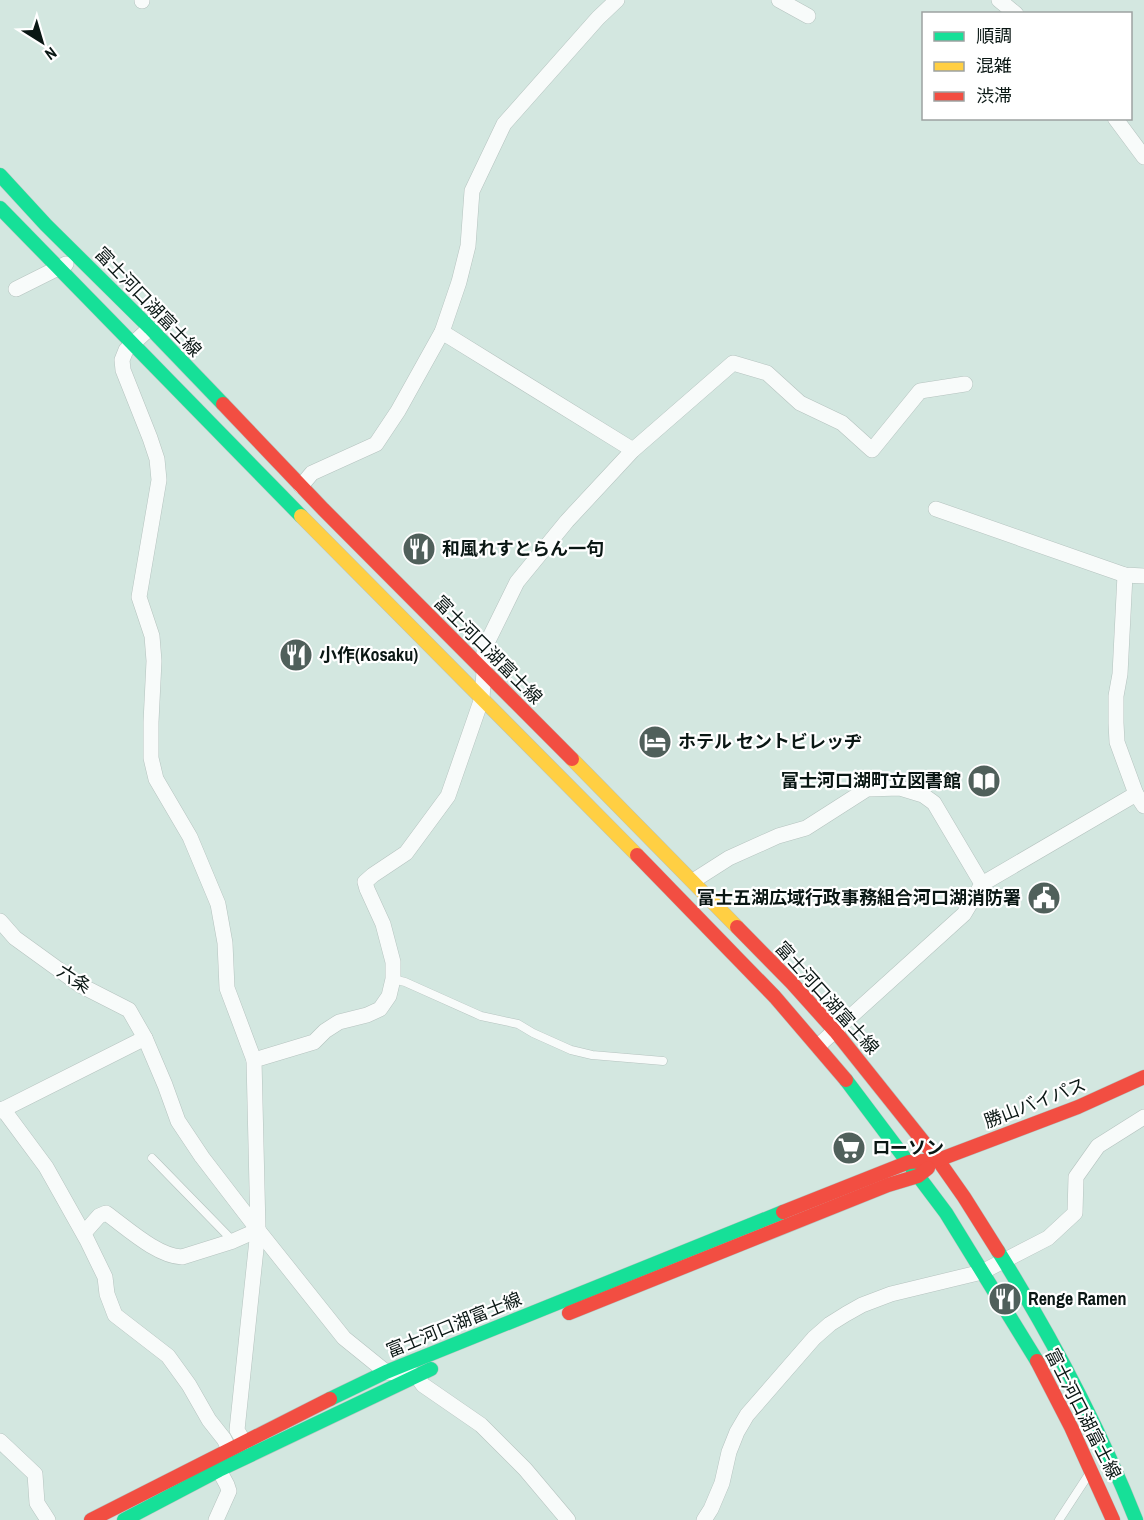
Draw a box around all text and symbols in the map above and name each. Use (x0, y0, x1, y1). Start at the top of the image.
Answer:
north arrow (12, 12, 72, 72)
legend (922, 12, 1132, 120)
text: 順調 (976, 23, 1012, 48)
text: N (41, 42, 61, 66)
text: 混雑 (976, 53, 1012, 78)
text: 渋滞 (976, 83, 1012, 108)
street label: 富士河口湖富士線 (89, 241, 207, 362)
restaurant icon: 和風れすとらん一句 (401, 531, 437, 567)
place label: 和風れすとらん一句 (442, 536, 604, 561)
street label: 富士河口湖富士線 (429, 590, 548, 709)
restaurant icon: 小作(Kosaku) (278, 637, 314, 673)
place label: 小作(Kosaku) (319, 642, 418, 667)
hotel icon: ホテル セントビレッヂ (637, 724, 673, 760)
place label: ホテル セントビレッヂ (678, 729, 862, 754)
library icon: 富士河口湖町立図書館 (966, 763, 1002, 799)
place label: 富士河口湖町立図書館 (781, 768, 961, 793)
public building icon: 富士五湖広域行政事務組合河口湖消防署 (1026, 880, 1062, 916)
place label: 富士五湖広域行政事務組合河口湖消防署 (697, 885, 1021, 910)
street label: 富士河口湖富士線 (770, 936, 885, 1060)
street label: 六条 (52, 958, 96, 999)
street label: 勝山バイパス (980, 1072, 1090, 1133)
supermarket icon: ローソン (831, 1130, 867, 1166)
place label: ローソン (872, 1135, 944, 1160)
restaurant icon: Renge Ramen (987, 1281, 1023, 1317)
street label: 富士河口湖富士線 (382, 1286, 525, 1363)
place label: Renge Ramen (1028, 1286, 1126, 1311)
street label: 富士河口湖富士線 (1040, 1344, 1127, 1484)

